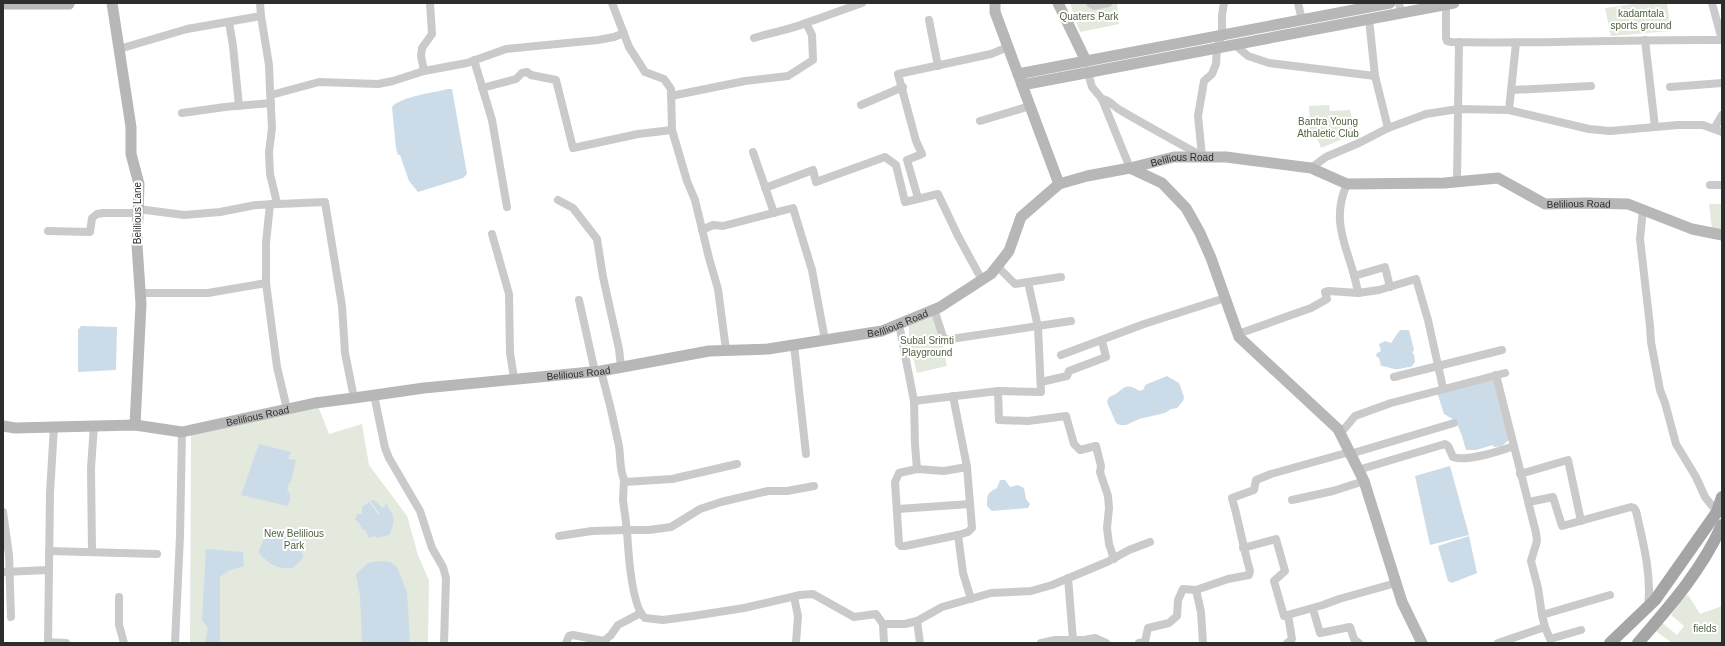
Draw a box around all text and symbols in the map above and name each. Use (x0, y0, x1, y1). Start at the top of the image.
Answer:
park label: kadamtala sports ground (1610, 8, 1672, 31)
park label: Quaters Park (1060, 11, 1119, 22)
park label: Bantra Young Athaletic Club (1297, 116, 1359, 139)
street label: Belilious Road (1149, 151, 1214, 169)
street label: Belilious Lane (132, 181, 143, 244)
street label: Belilious Road (1547, 198, 1611, 210)
street label: Belilious Road (866, 308, 930, 339)
park label: Subal Srimti Playground (900, 335, 954, 358)
street label: Belilious Road (546, 364, 611, 382)
street label: Belilious Road (225, 404, 290, 428)
park label: New Belilious Park (264, 528, 324, 551)
park label: fields (1693, 623, 1717, 634)

